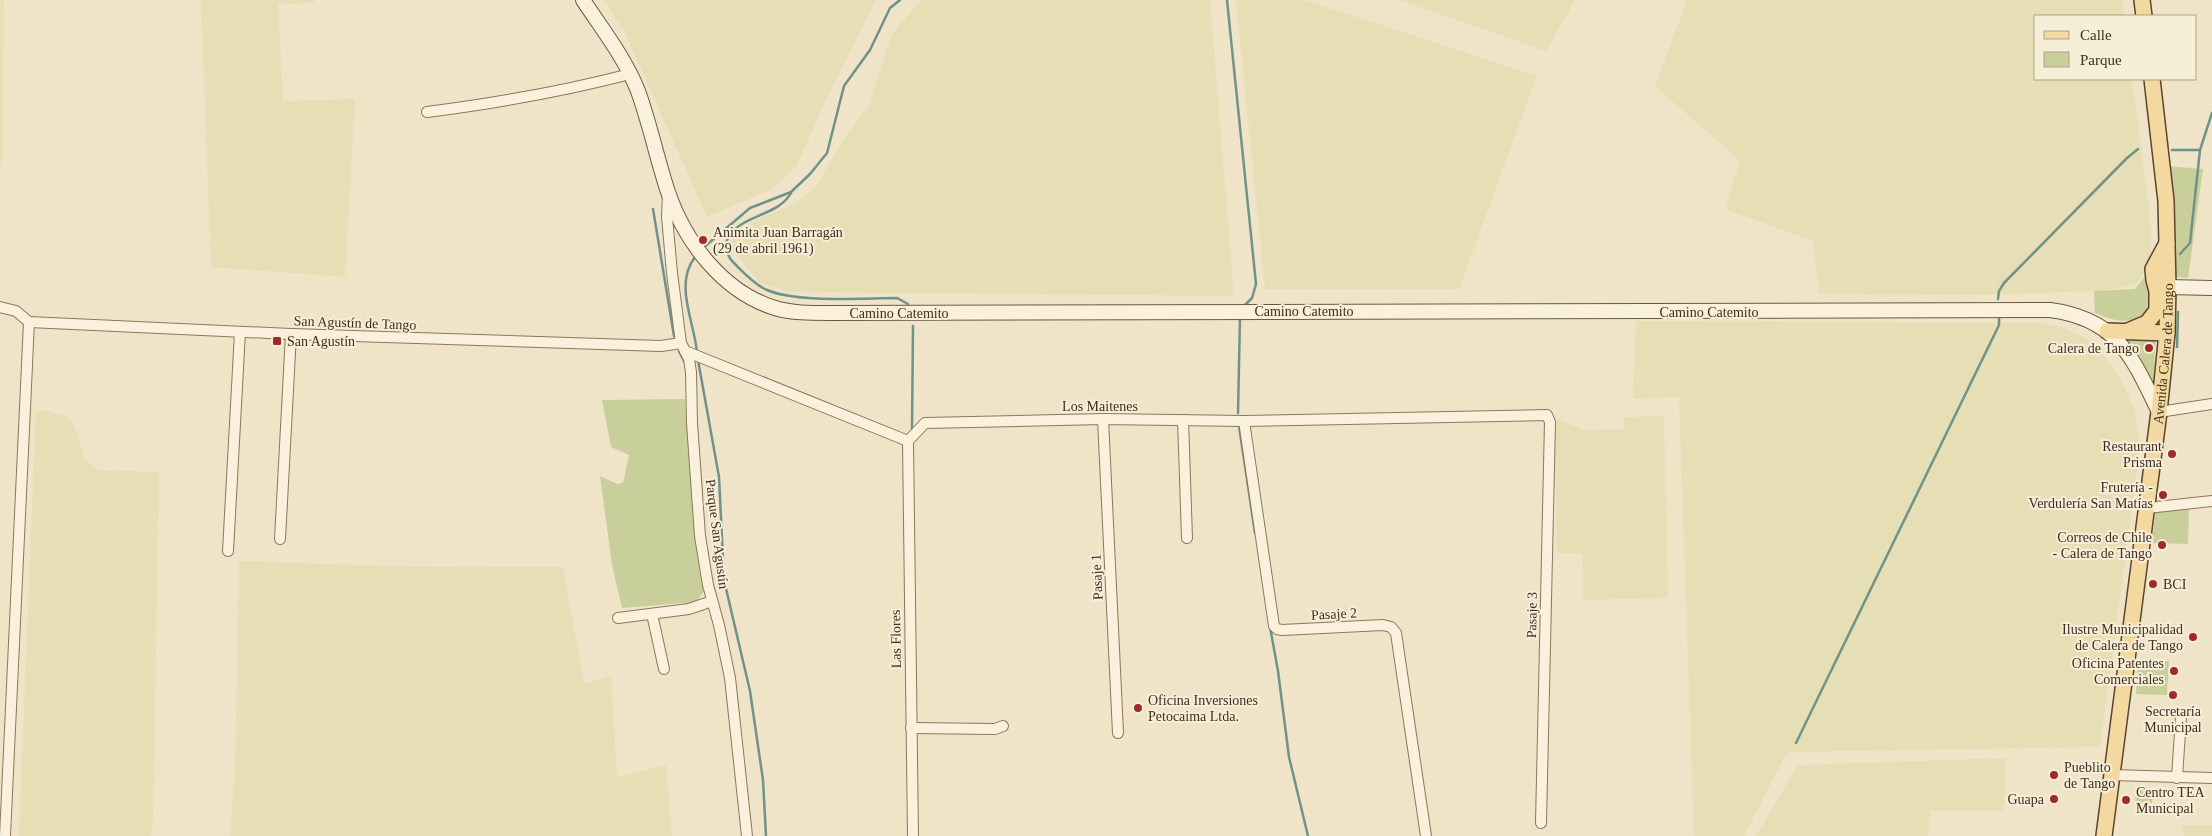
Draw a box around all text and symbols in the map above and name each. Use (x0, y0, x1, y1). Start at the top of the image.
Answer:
legend (2034, 15, 2197, 80)
text: Calle (2080, 27, 2112, 43)
text: Parque (2080, 52, 2122, 68)
place label: Animita Juan Barragán (29 de abril 1961) (713, 225, 843, 257)
marker: Animita Juan Barragán (29 de abril 1961) (697, 234, 709, 246)
street label: Avenida Calera de Tango (2150, 283, 2176, 425)
street label: Camino Catemito (1254, 304, 1354, 319)
street label: Camino Catemito (1659, 305, 1759, 320)
street label: Camino Catemito (849, 306, 949, 321)
street label: San Agustín de Tango (293, 313, 417, 333)
place label: San Agustín (287, 334, 355, 349)
marker: San Agustín (271, 335, 283, 347)
place label: Calera de Tango (2048, 341, 2139, 356)
marker: Calera de Tango (2143, 342, 2155, 354)
street label: Los Maitenes (1062, 399, 1138, 414)
place label: Restaurant Prisma (2102, 439, 2163, 470)
marker: Restaurant Prisma (2166, 448, 2178, 460)
street label: Parque San Agustín (703, 478, 731, 590)
place label: Frutería - Verdulería San Matías (2029, 480, 2153, 511)
marker: Frutería - Verdulería San Matías (2157, 489, 2169, 501)
place label: Correos de Chile - Calera de Tango (2053, 530, 2152, 561)
marker: Correos de Chile - Calera de Tango (2156, 539, 2168, 551)
street label: Pasaje 1 (1088, 554, 1106, 600)
place label: BCI (2163, 577, 2187, 592)
marker: BCI (2147, 578, 2159, 590)
street label: Pasaje 3 (1524, 592, 1540, 638)
street label: Pasaje 2 (1311, 605, 1357, 623)
street label: Las Flores (888, 610, 904, 668)
place label: Ilustre Municipalidad de Calera de Tango (2062, 622, 2183, 653)
marker: Ilustre Municipalidad de Calera de Tango (2187, 631, 2199, 643)
place label: Oficina Patentes Comerciales (2072, 656, 2164, 687)
marker: Oficina Patentes Comerciales (2168, 665, 2180, 677)
marker: Secretaría Municipal (2167, 689, 2179, 701)
place label: Oficina Inversiones Petocaima Ltda. (1148, 693, 1258, 724)
marker: Oficina Inversiones Petocaima Ltda. (1132, 702, 1144, 714)
place label: Secretaría Municipal (2144, 704, 2202, 735)
place label: Pueblito de Tango (2064, 760, 2115, 791)
marker: Pueblito de Tango (2048, 769, 2060, 781)
place label: Centro TEA Municipal (2136, 785, 2205, 816)
place label: Guapa (2007, 792, 2045, 807)
marker: Guapa (2048, 793, 2060, 805)
marker: Centro TEA Municipal (2120, 794, 2132, 806)

